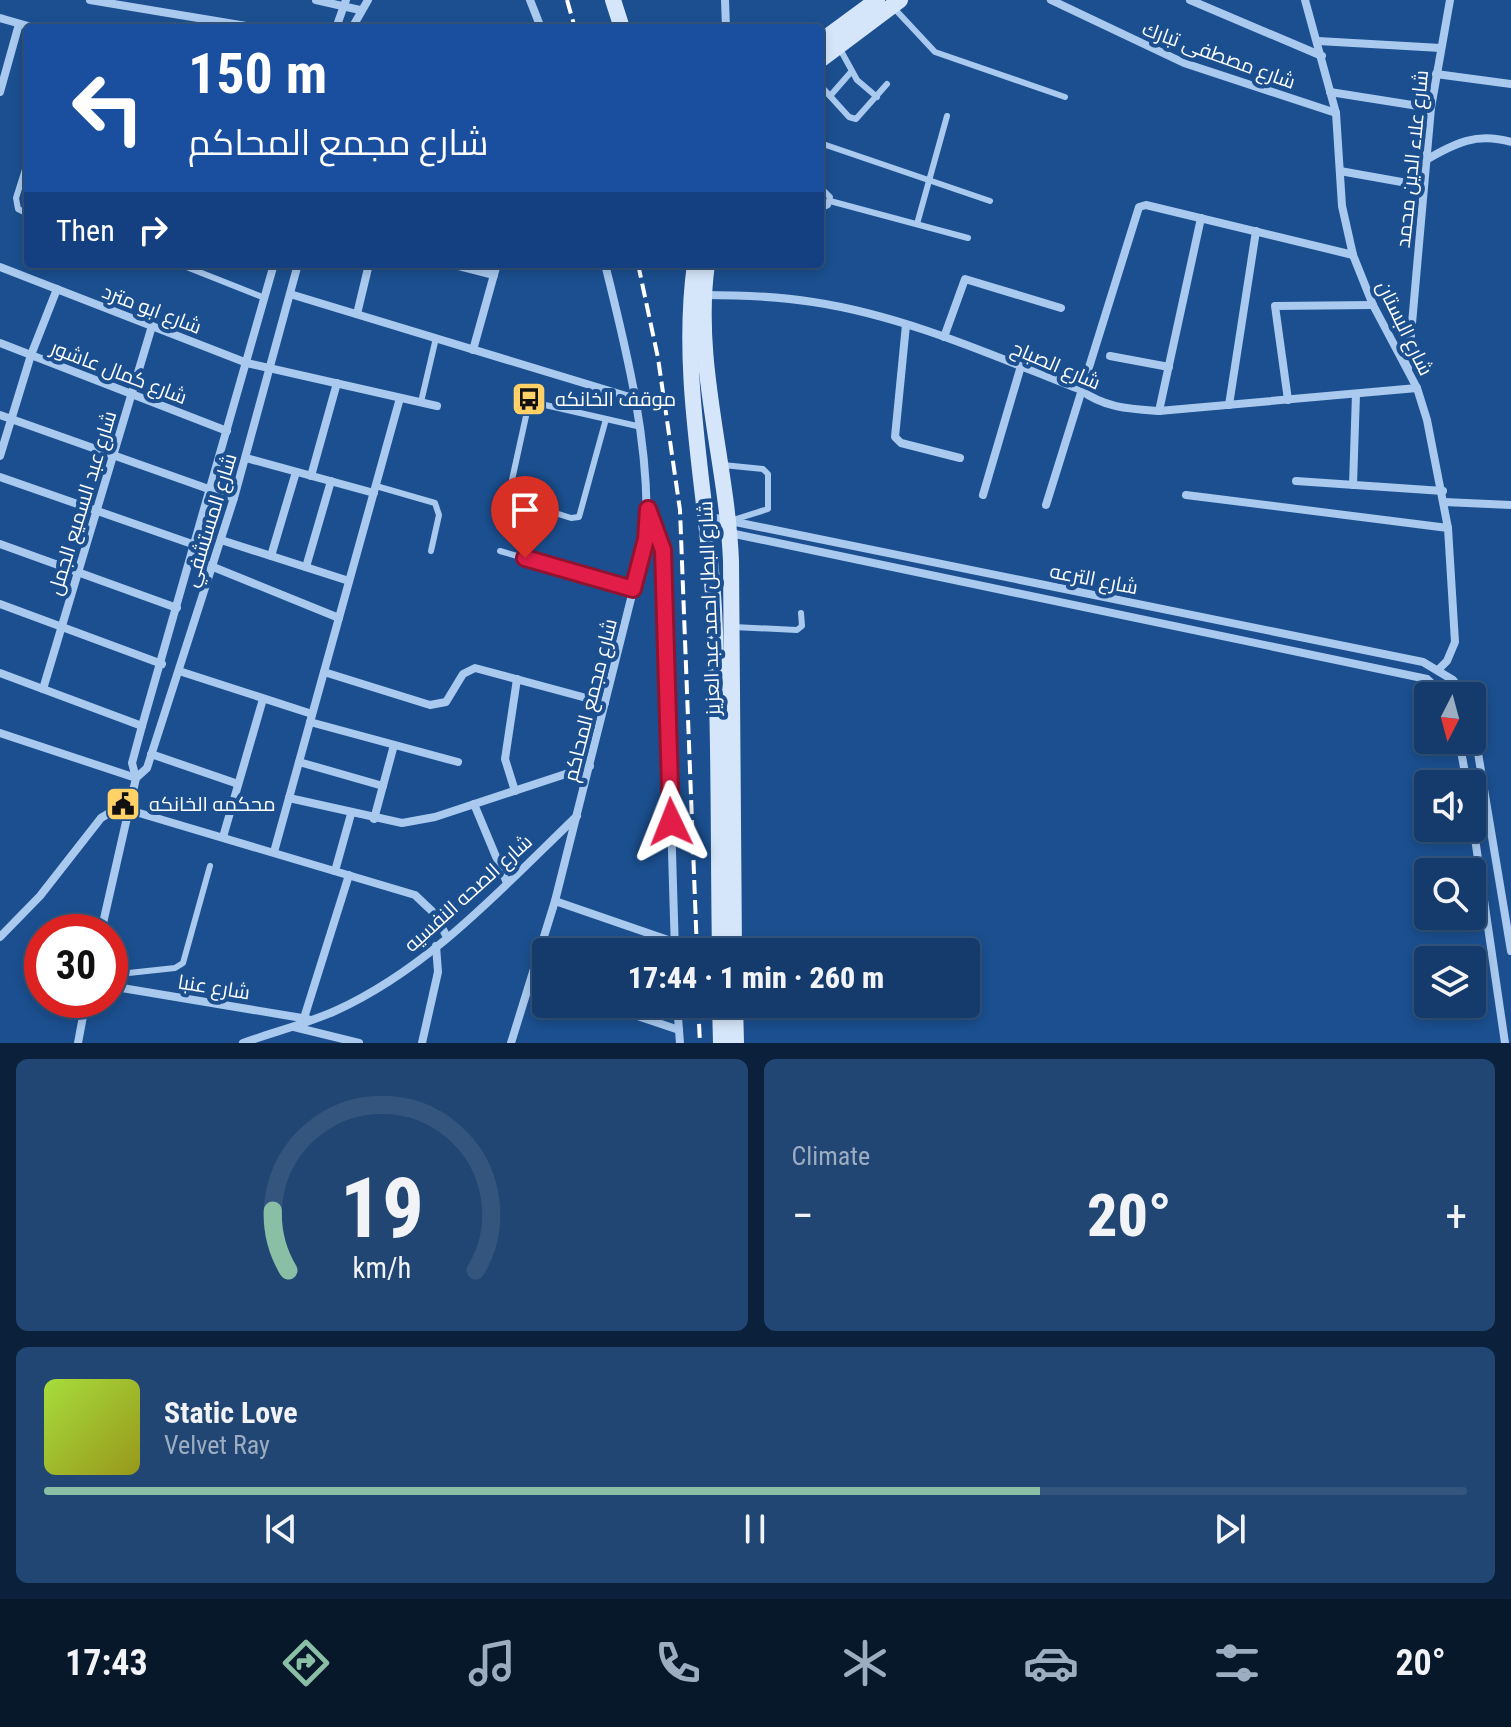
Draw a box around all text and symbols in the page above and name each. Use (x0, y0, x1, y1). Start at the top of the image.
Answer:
street label: شارع مصطفى تبارك (1138, 16, 1299, 96)
text: 150 m (188, 41, 327, 107)
icon: left (56, 56, 160, 160)
street label: شارع علاء الدين محمد (1391, 69, 1435, 249)
text: شارع مجمع المحاكم (188, 122, 489, 164)
icon: right (131, 208, 175, 252)
text: Then (56, 213, 115, 248)
street label: شارع البستان (1370, 277, 1438, 380)
street label: شارع ابو مترد (98, 279, 205, 341)
street label: شارع كمال عاشور (46, 335, 191, 411)
street label: شارع الصباح (1007, 335, 1104, 396)
bus stop icon: موقف الخانكه (510, 380, 548, 418)
place label: موقف الخانكه (555, 387, 676, 411)
street label: شارع عبد السميع الجمل (43, 408, 123, 599)
street label: شارع المستشفي (178, 450, 246, 591)
pin (491, 476, 559, 558)
icon: arrive (503, 488, 547, 532)
street label: شارع البطل احمد عبد العزيز (693, 500, 727, 717)
street label: شارع الترعه (1047, 559, 1140, 601)
street label: شارع مجمع المحاكم (558, 616, 624, 784)
north arrow (1414, 682, 1486, 754)
map controls (1414, 682, 1486, 1018)
button: sound (1414, 770, 1486, 842)
position arrow (629, 780, 713, 864)
public building icon: محكمه الخانكه (104, 785, 142, 823)
place label: محكمه الخانكه (149, 792, 276, 816)
street label: شارع الصحه النفسيه (399, 829, 538, 958)
button: search (1414, 858, 1486, 930)
speed limit sign: 30 (24, 914, 128, 1018)
button: layers (1414, 946, 1486, 1018)
text: 17:44 · 1 min · 260 m (628, 960, 884, 995)
street label: شارع عنبا (176, 969, 252, 1007)
text: Climate (792, 1141, 870, 1171)
text: 19 (340, 1160, 424, 1257)
text: 20° (1087, 1180, 1172, 1251)
text: − (792, 1190, 814, 1242)
text: + (1445, 1190, 1467, 1242)
text: km/h (352, 1251, 411, 1285)
text: Static Love (164, 1395, 298, 1430)
text: Velvet Ray (164, 1430, 270, 1460)
icon: previous (259, 1507, 303, 1551)
icon: pause (733, 1507, 777, 1551)
icon: next (1208, 1507, 1252, 1551)
icon: directions (278, 1635, 334, 1691)
icon: music (464, 1635, 520, 1691)
icon: phone (650, 1635, 706, 1691)
icon: climate (837, 1635, 893, 1691)
icon: car (1023, 1635, 1079, 1691)
icon: filters (1209, 1635, 1265, 1691)
text: 17:43 (65, 1642, 148, 1684)
text: 20° (1395, 1642, 1446, 1684)

